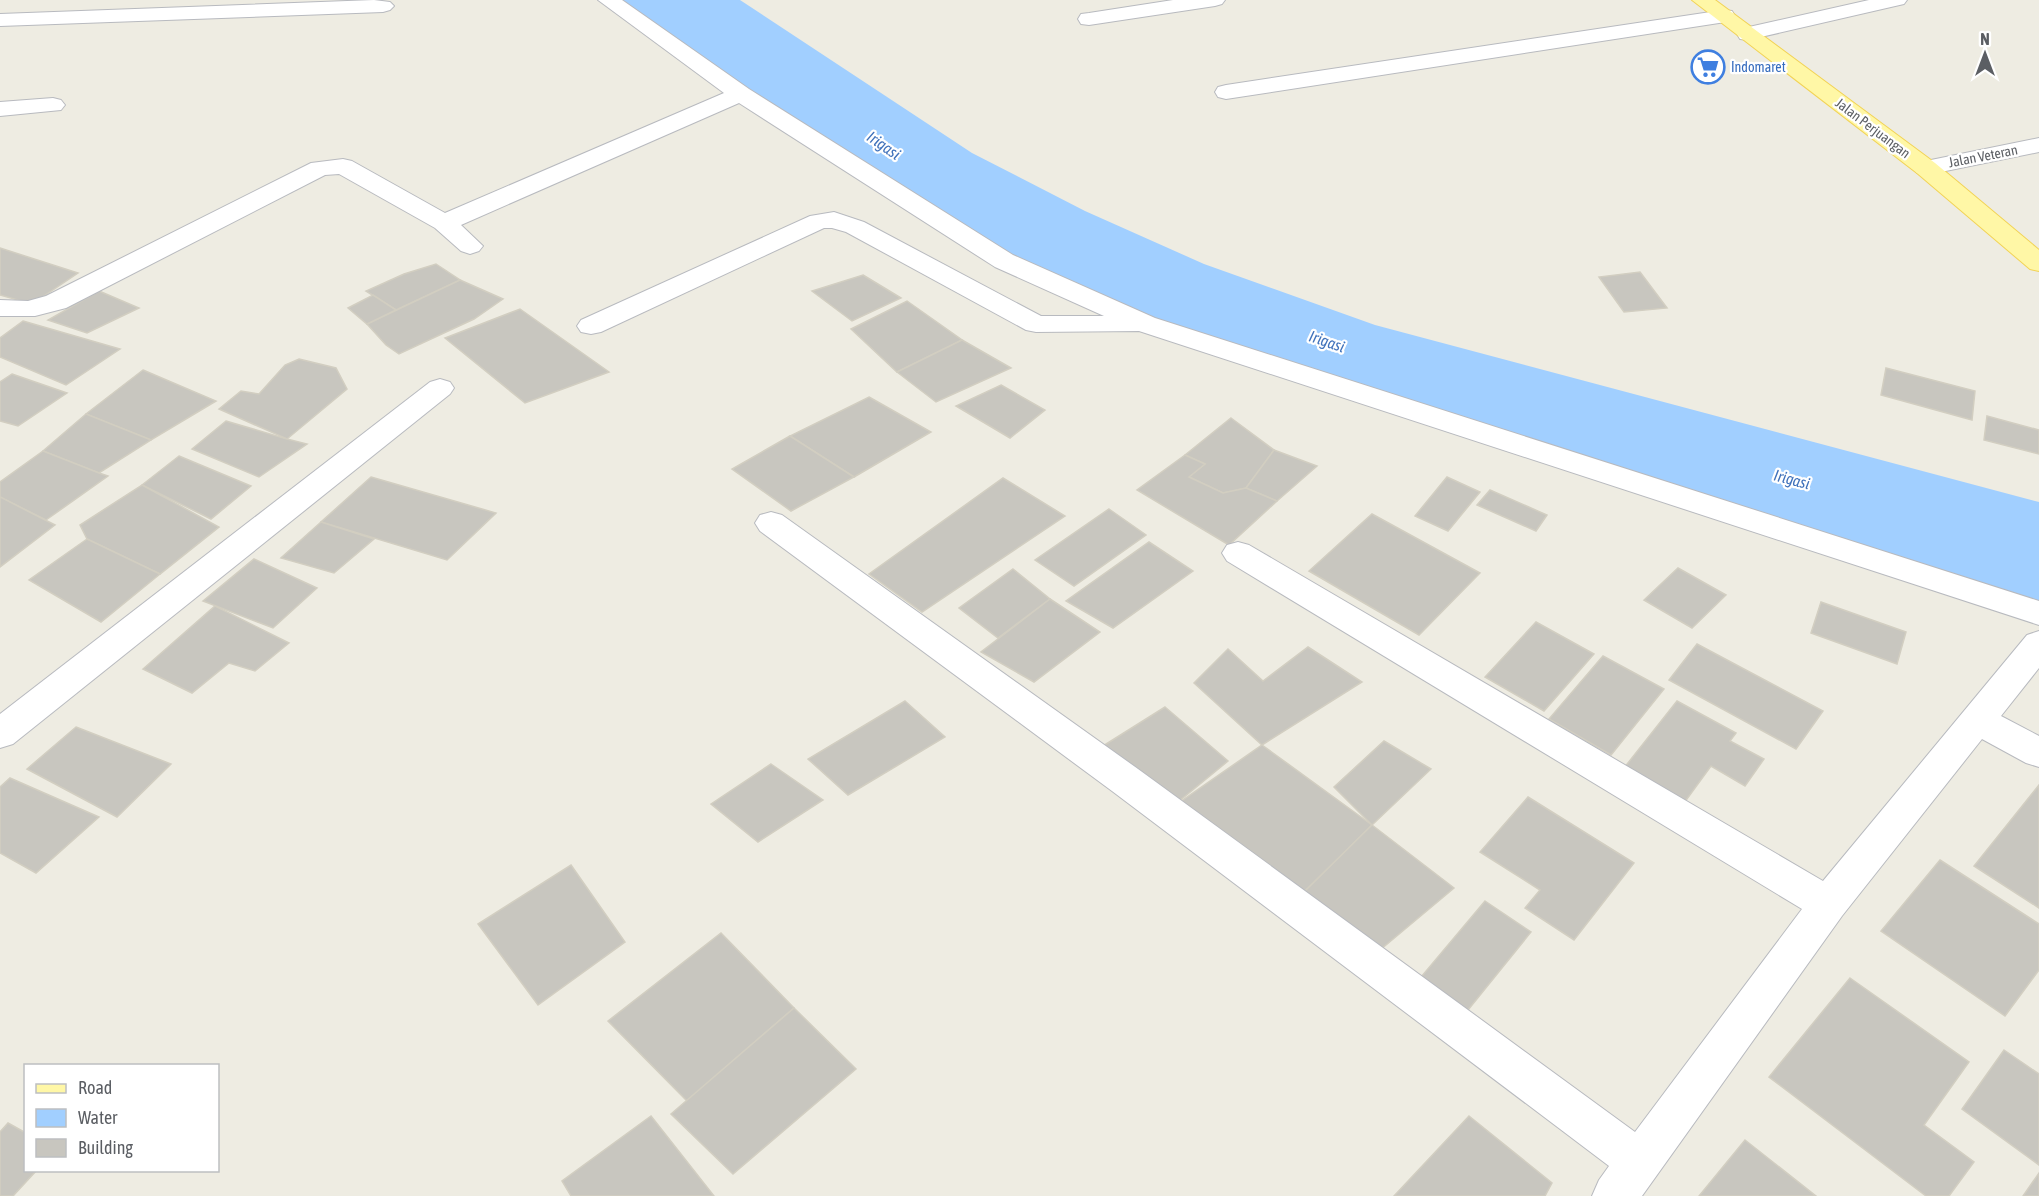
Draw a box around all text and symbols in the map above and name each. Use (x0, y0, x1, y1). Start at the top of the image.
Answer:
north arrow (1955, 24, 2015, 84)
text: N (1980, 30, 1990, 48)
supermarket icon: Indomaret (1690, 49, 1726, 85)
place label: Indomaret (1731, 59, 1786, 75)
street label: Jalan Perjuangan (1832, 95, 1914, 161)
water label: Irigasi (863, 127, 904, 164)
street label: Jalan Veteran (1947, 141, 2019, 171)
water label: Irigasi (1307, 327, 1347, 356)
water label: Irigasi (1772, 466, 1812, 493)
legend (24, 1064, 219, 1172)
text: Road (78, 1077, 112, 1098)
text: Water (78, 1107, 118, 1128)
text: Building (78, 1137, 133, 1158)

